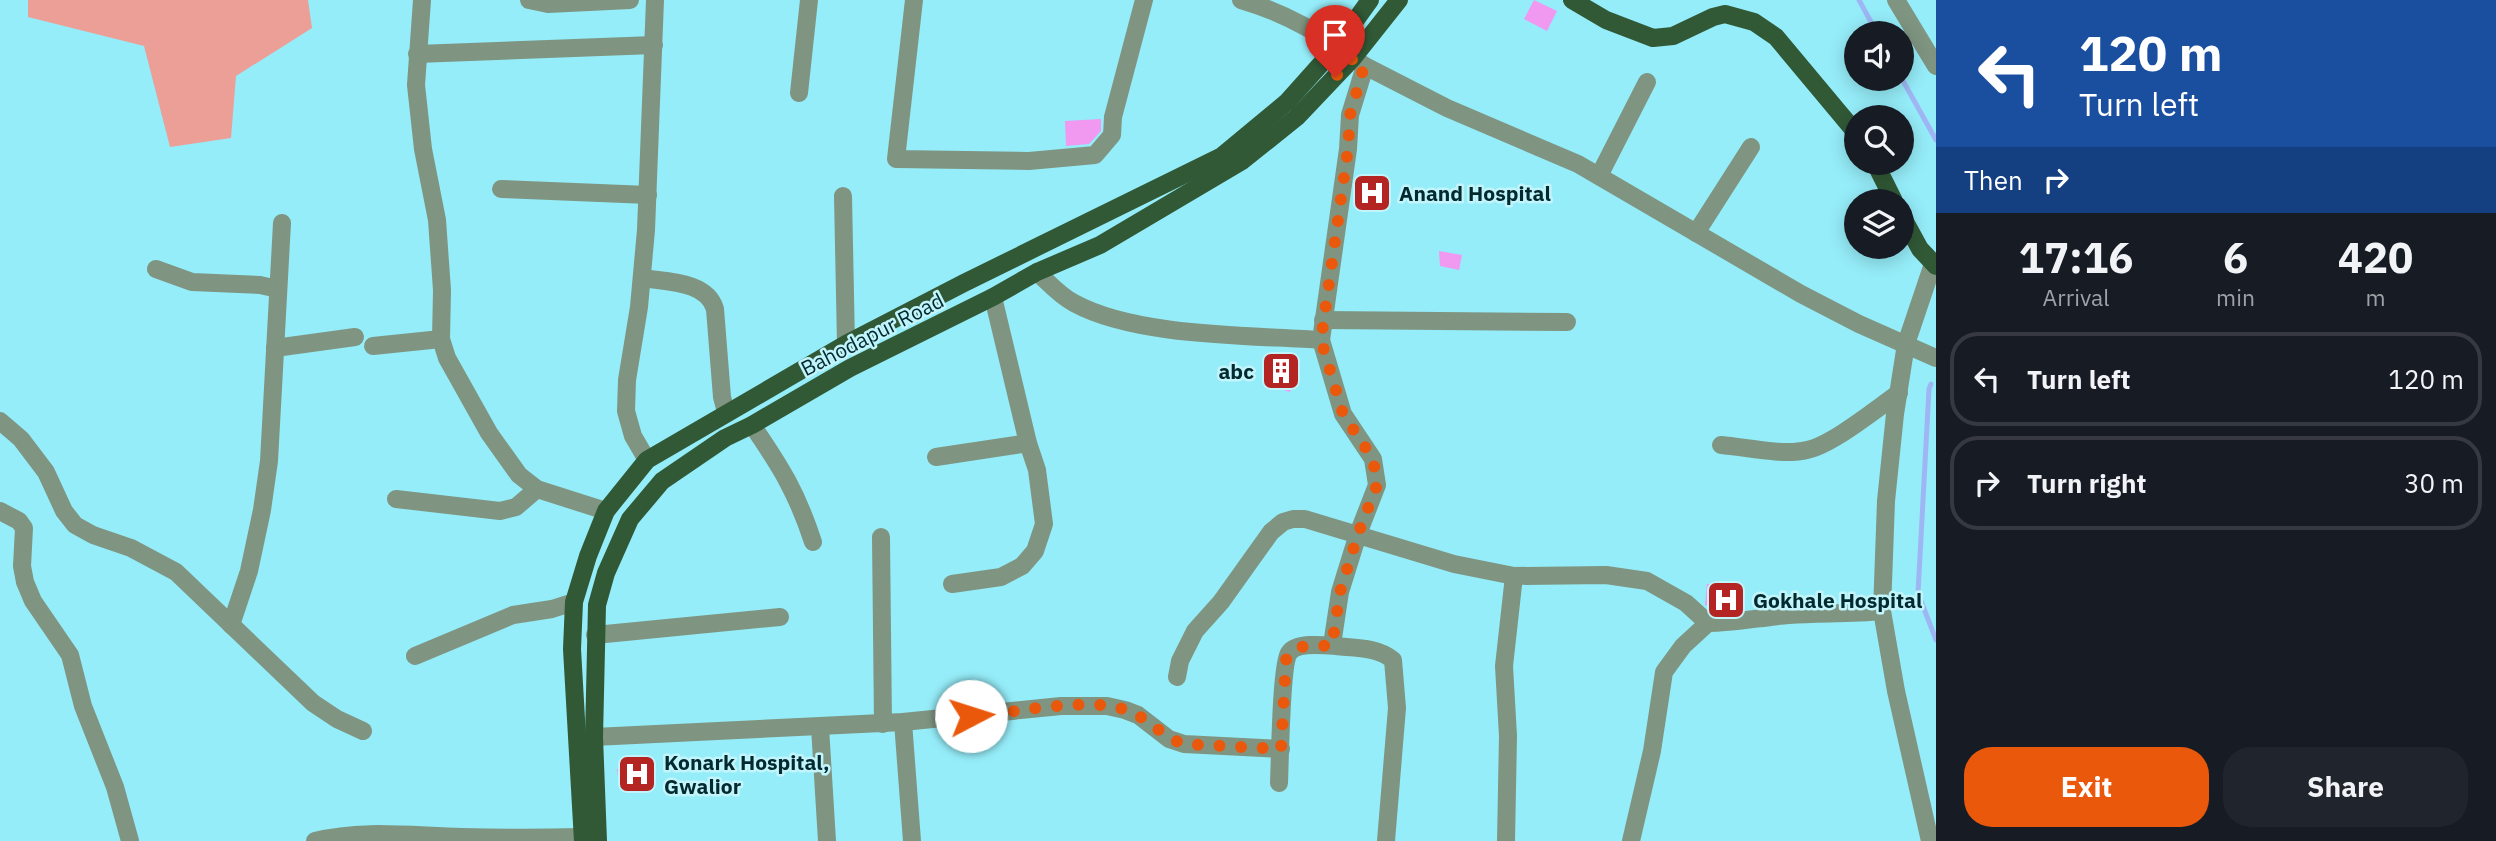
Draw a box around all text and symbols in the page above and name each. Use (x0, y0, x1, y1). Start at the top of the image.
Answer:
pin (1305, 5, 1365, 77)
icon: arrive (1316, 16, 1354, 54)
map controls (1844, 21, 1914, 259)
button: sound (1844, 21, 1914, 91)
text: 120 m (2079, 21, 2223, 84)
icon: left (1964, 28, 2055, 119)
text: Turn left (2079, 83, 2199, 125)
button: search (1844, 105, 1914, 175)
icon: right (2037, 161, 2075, 199)
text: Then (1964, 163, 2023, 197)
hospital icon: Anand Hospital (1351, 172, 1393, 214)
place label: Anand Hospital (1399, 179, 1551, 207)
button: layers (1844, 189, 1914, 259)
text: 17:16 (2019, 230, 2133, 285)
text: 6 (2223, 230, 2248, 285)
text: 420 (2338, 230, 2413, 285)
text: Arrival (2043, 282, 2110, 312)
text: min (2216, 282, 2255, 312)
text: m (2365, 282, 2386, 312)
street label: Bahodapur Road (796, 286, 948, 382)
building icon: abc (1260, 350, 1302, 392)
place label: abc (1218, 357, 1254, 385)
icon: left (1968, 360, 2006, 398)
text: Turn left (2027, 362, 2130, 396)
text: 120 m (2388, 362, 2464, 396)
icon: right (1968, 464, 2006, 502)
text: Turn right (2027, 466, 2146, 500)
text: 30 m (2404, 466, 2464, 500)
hospital icon: Gokhale Hospital (1705, 579, 1747, 621)
place label: Gokhale Hospital (1753, 586, 1922, 614)
position arrow (934, 679, 1008, 753)
button: Exit (1964, 747, 2209, 827)
button: Share (2223, 747, 2468, 827)
place label: Konark Hospital, Gwalior (664, 748, 829, 800)
hospital icon: Konark Hospital, Gwalior (616, 753, 658, 795)

